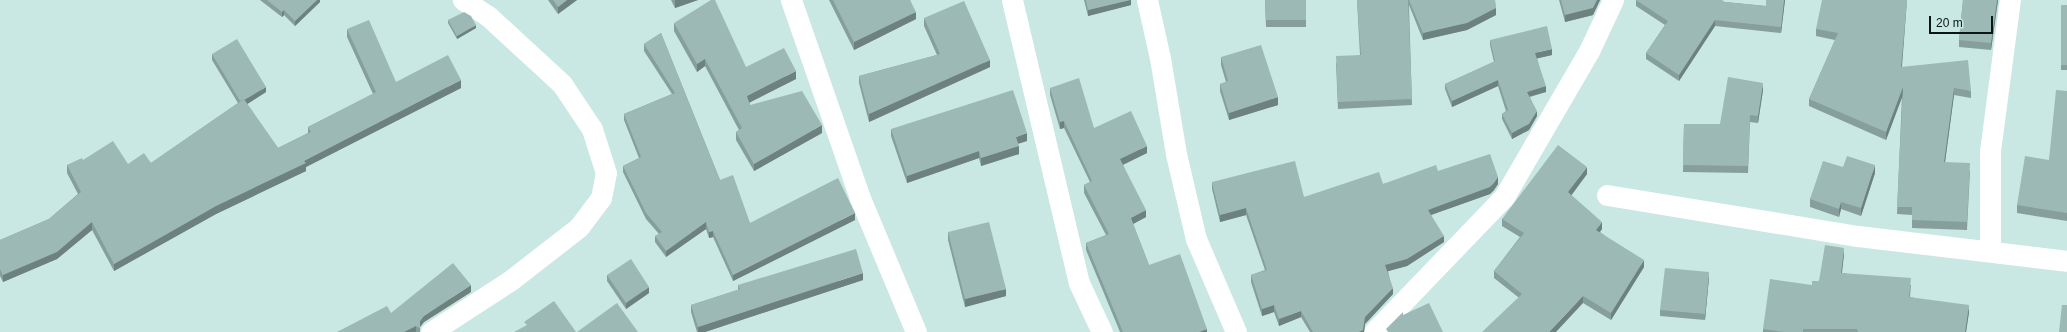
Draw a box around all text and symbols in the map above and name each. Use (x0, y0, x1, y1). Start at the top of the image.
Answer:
scale bar (1931, 8, 1995, 34)
text: 20 m (1936, 16, 1963, 30)

